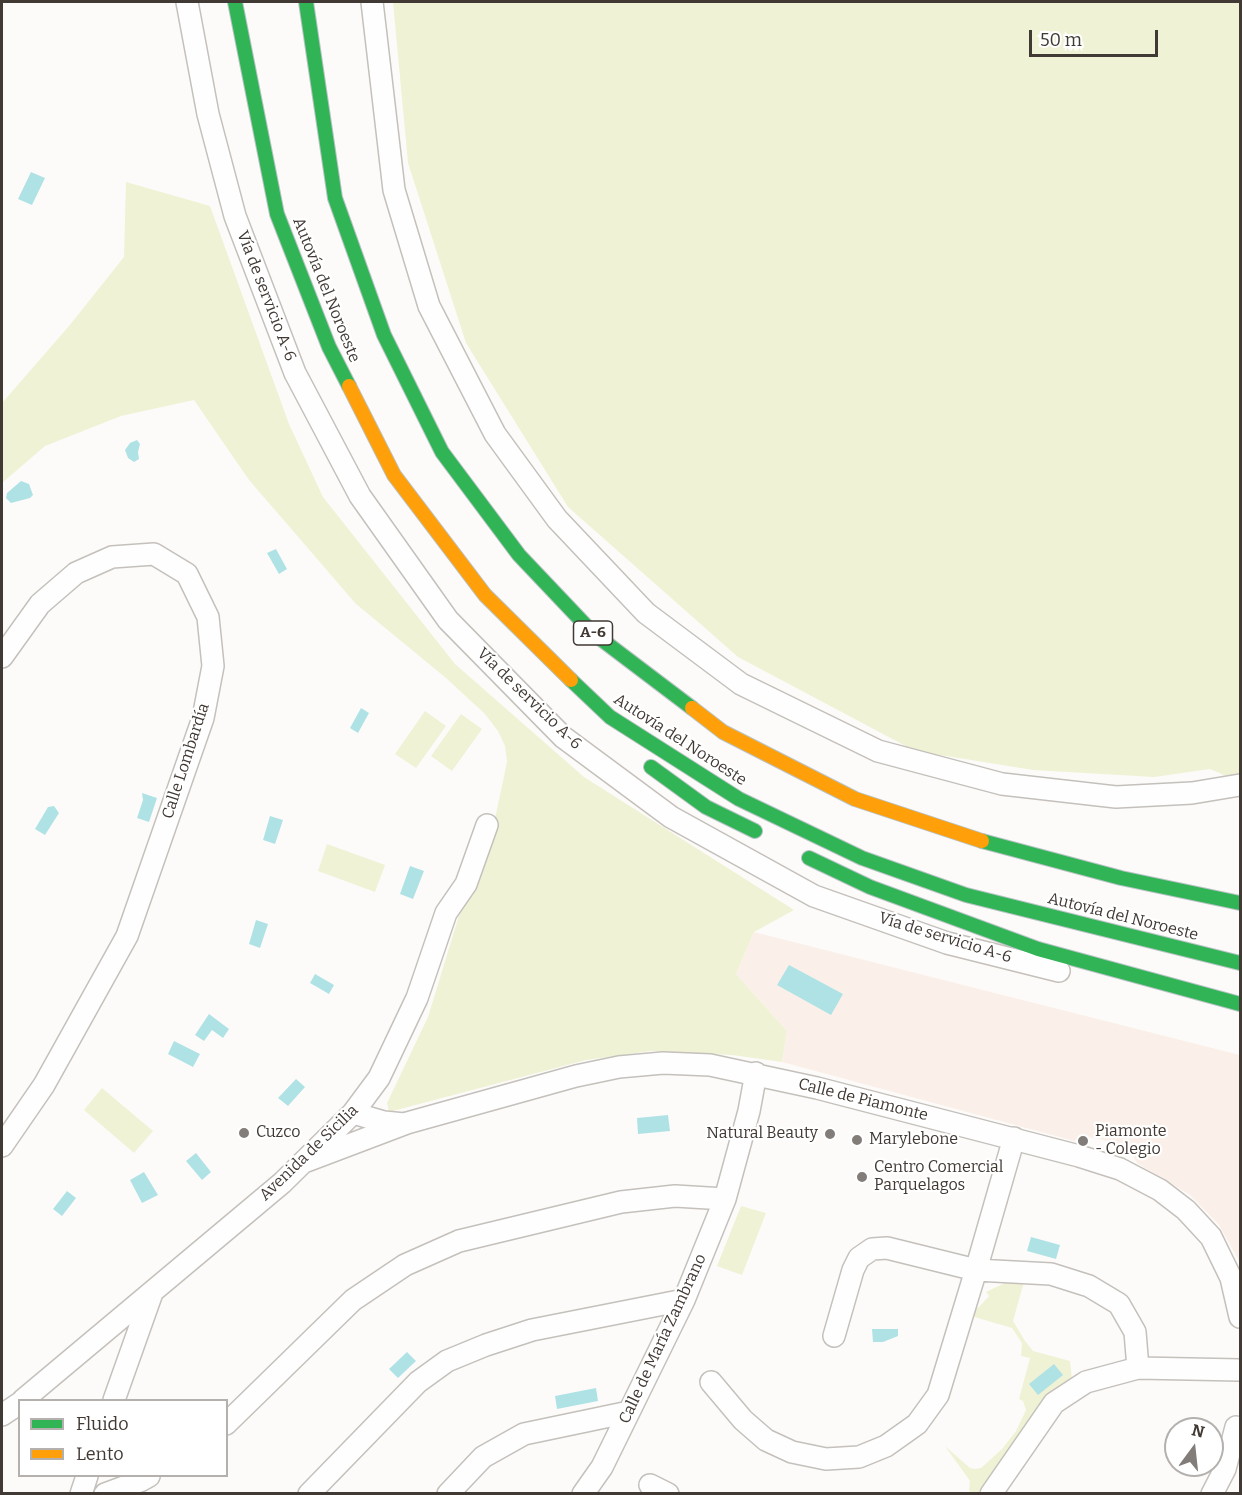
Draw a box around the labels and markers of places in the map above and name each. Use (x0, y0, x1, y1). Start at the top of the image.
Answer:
place label: Piamonte - Colegio (1095, 1122, 1167, 1160)
place label: Cuzco (256, 1123, 300, 1143)
place label: Natural Beauty (706, 1124, 818, 1144)
marker: Cuzco (237, 1126, 251, 1140)
marker: Natural Beauty (823, 1127, 837, 1141)
place label: Marylebone (869, 1130, 958, 1150)
marker: Marylebone (850, 1133, 864, 1147)
marker: Piamonte - Colegio (1076, 1134, 1090, 1148)
place label: Centro Comercial Parquelagos (874, 1158, 1003, 1196)
marker: Centro Comercial Parquelagos (855, 1170, 869, 1184)

